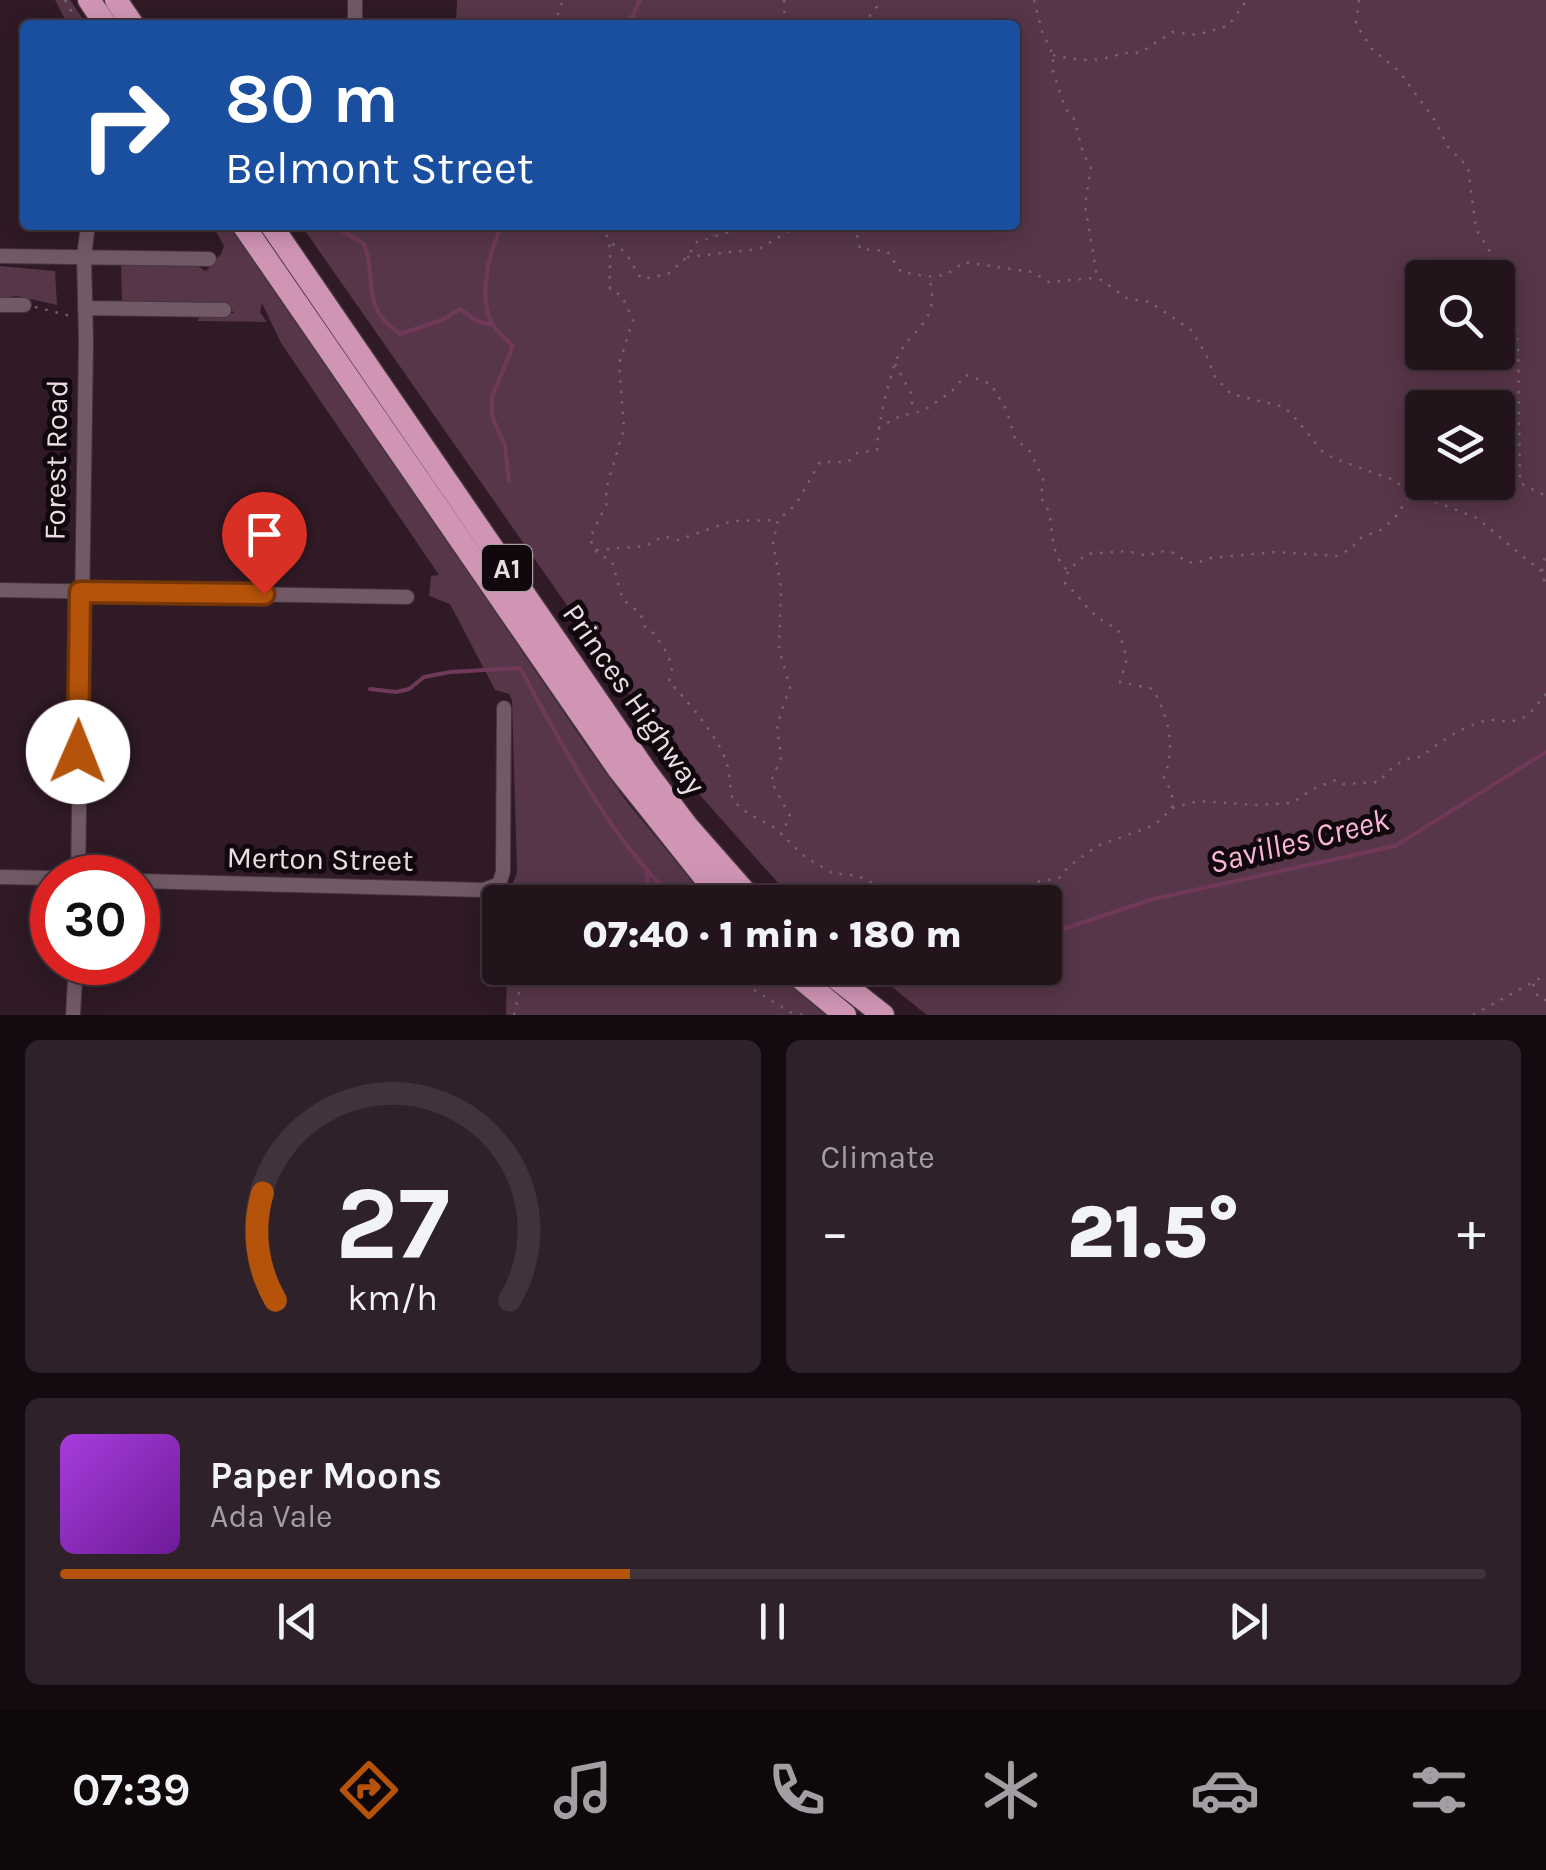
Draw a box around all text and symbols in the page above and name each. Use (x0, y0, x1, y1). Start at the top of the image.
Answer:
text: 80 m (225, 58, 399, 140)
icon: right (60, 60, 190, 190)
text: Belmont Street (225, 142, 534, 194)
map controls (1405, 260, 1515, 500)
button: search (1405, 260, 1515, 370)
street label: Forest Road (37, 379, 75, 541)
button: layers (1405, 390, 1515, 500)
pin (222, 492, 307, 595)
icon: arrive (237, 507, 292, 562)
road number: A1 (482, 545, 532, 591)
street label: Princes Highway (555, 597, 713, 801)
position arrow (26, 700, 130, 804)
water label: Savilles Creek (1205, 801, 1394, 881)
street label: Merton Street (226, 839, 414, 879)
speed limit sign: 30 (30, 855, 160, 985)
text: 07:40 · 1 min · 180 m (582, 912, 962, 957)
text: Climate (821, 1139, 935, 1176)
text: 27 (335, 1163, 450, 1284)
text: 21.5° (1067, 1188, 1240, 1276)
text: − (821, 1200, 849, 1264)
text: + (1457, 1200, 1486, 1264)
text: km/h (347, 1277, 438, 1319)
text: Paper Moons (210, 1453, 442, 1498)
text: Ada Vale (210, 1498, 333, 1535)
icon: previous (270, 1594, 325, 1649)
icon: pause (745, 1594, 800, 1649)
icon: next (1221, 1594, 1276, 1649)
icon: directions (334, 1755, 404, 1825)
icon: music (548, 1755, 618, 1825)
icon: phone (762, 1755, 832, 1825)
icon: climate (976, 1755, 1046, 1825)
icon: car (1190, 1755, 1260, 1825)
icon: filters (1404, 1755, 1474, 1825)
text: 07:39 (72, 1764, 190, 1816)

